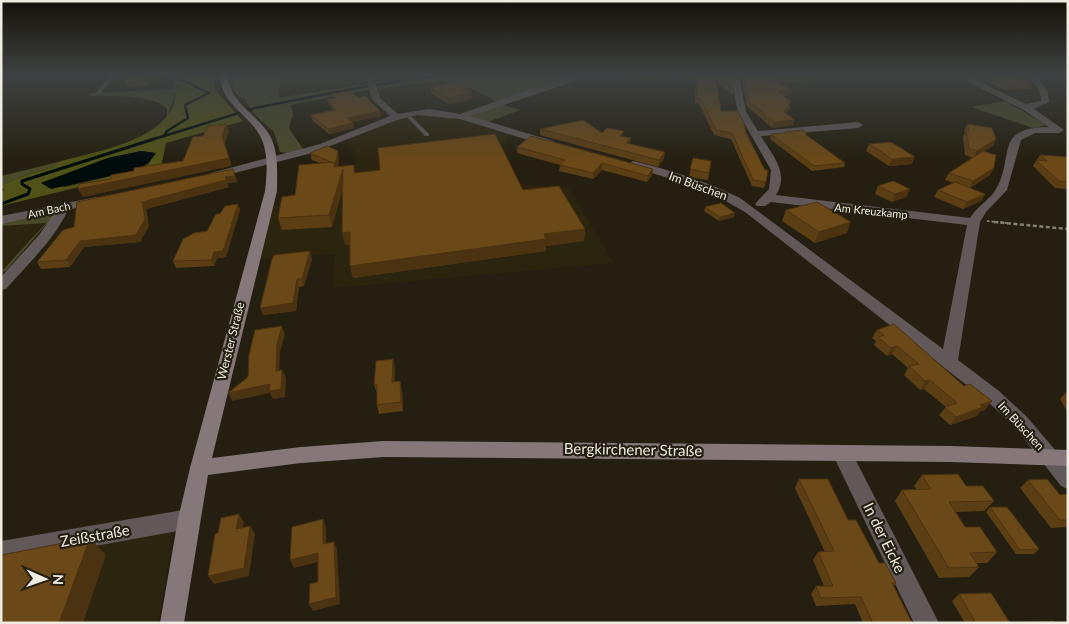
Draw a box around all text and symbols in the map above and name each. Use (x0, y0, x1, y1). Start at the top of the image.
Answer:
street label: Im Büschen (667, 168, 729, 203)
street label: Am Bach (26, 199, 71, 220)
street label: Am Kreuzkamp (834, 200, 908, 221)
street label: Werster Straße (214, 301, 247, 381)
street label: Im Büschen (995, 398, 1048, 453)
street label: Bergkirchener Straße (564, 439, 702, 459)
street label: In der Eicke (860, 499, 910, 576)
street label: Zeißstraße (59, 520, 131, 550)
north arrow (20, 554, 70, 604)
text: N (50, 574, 67, 585)

